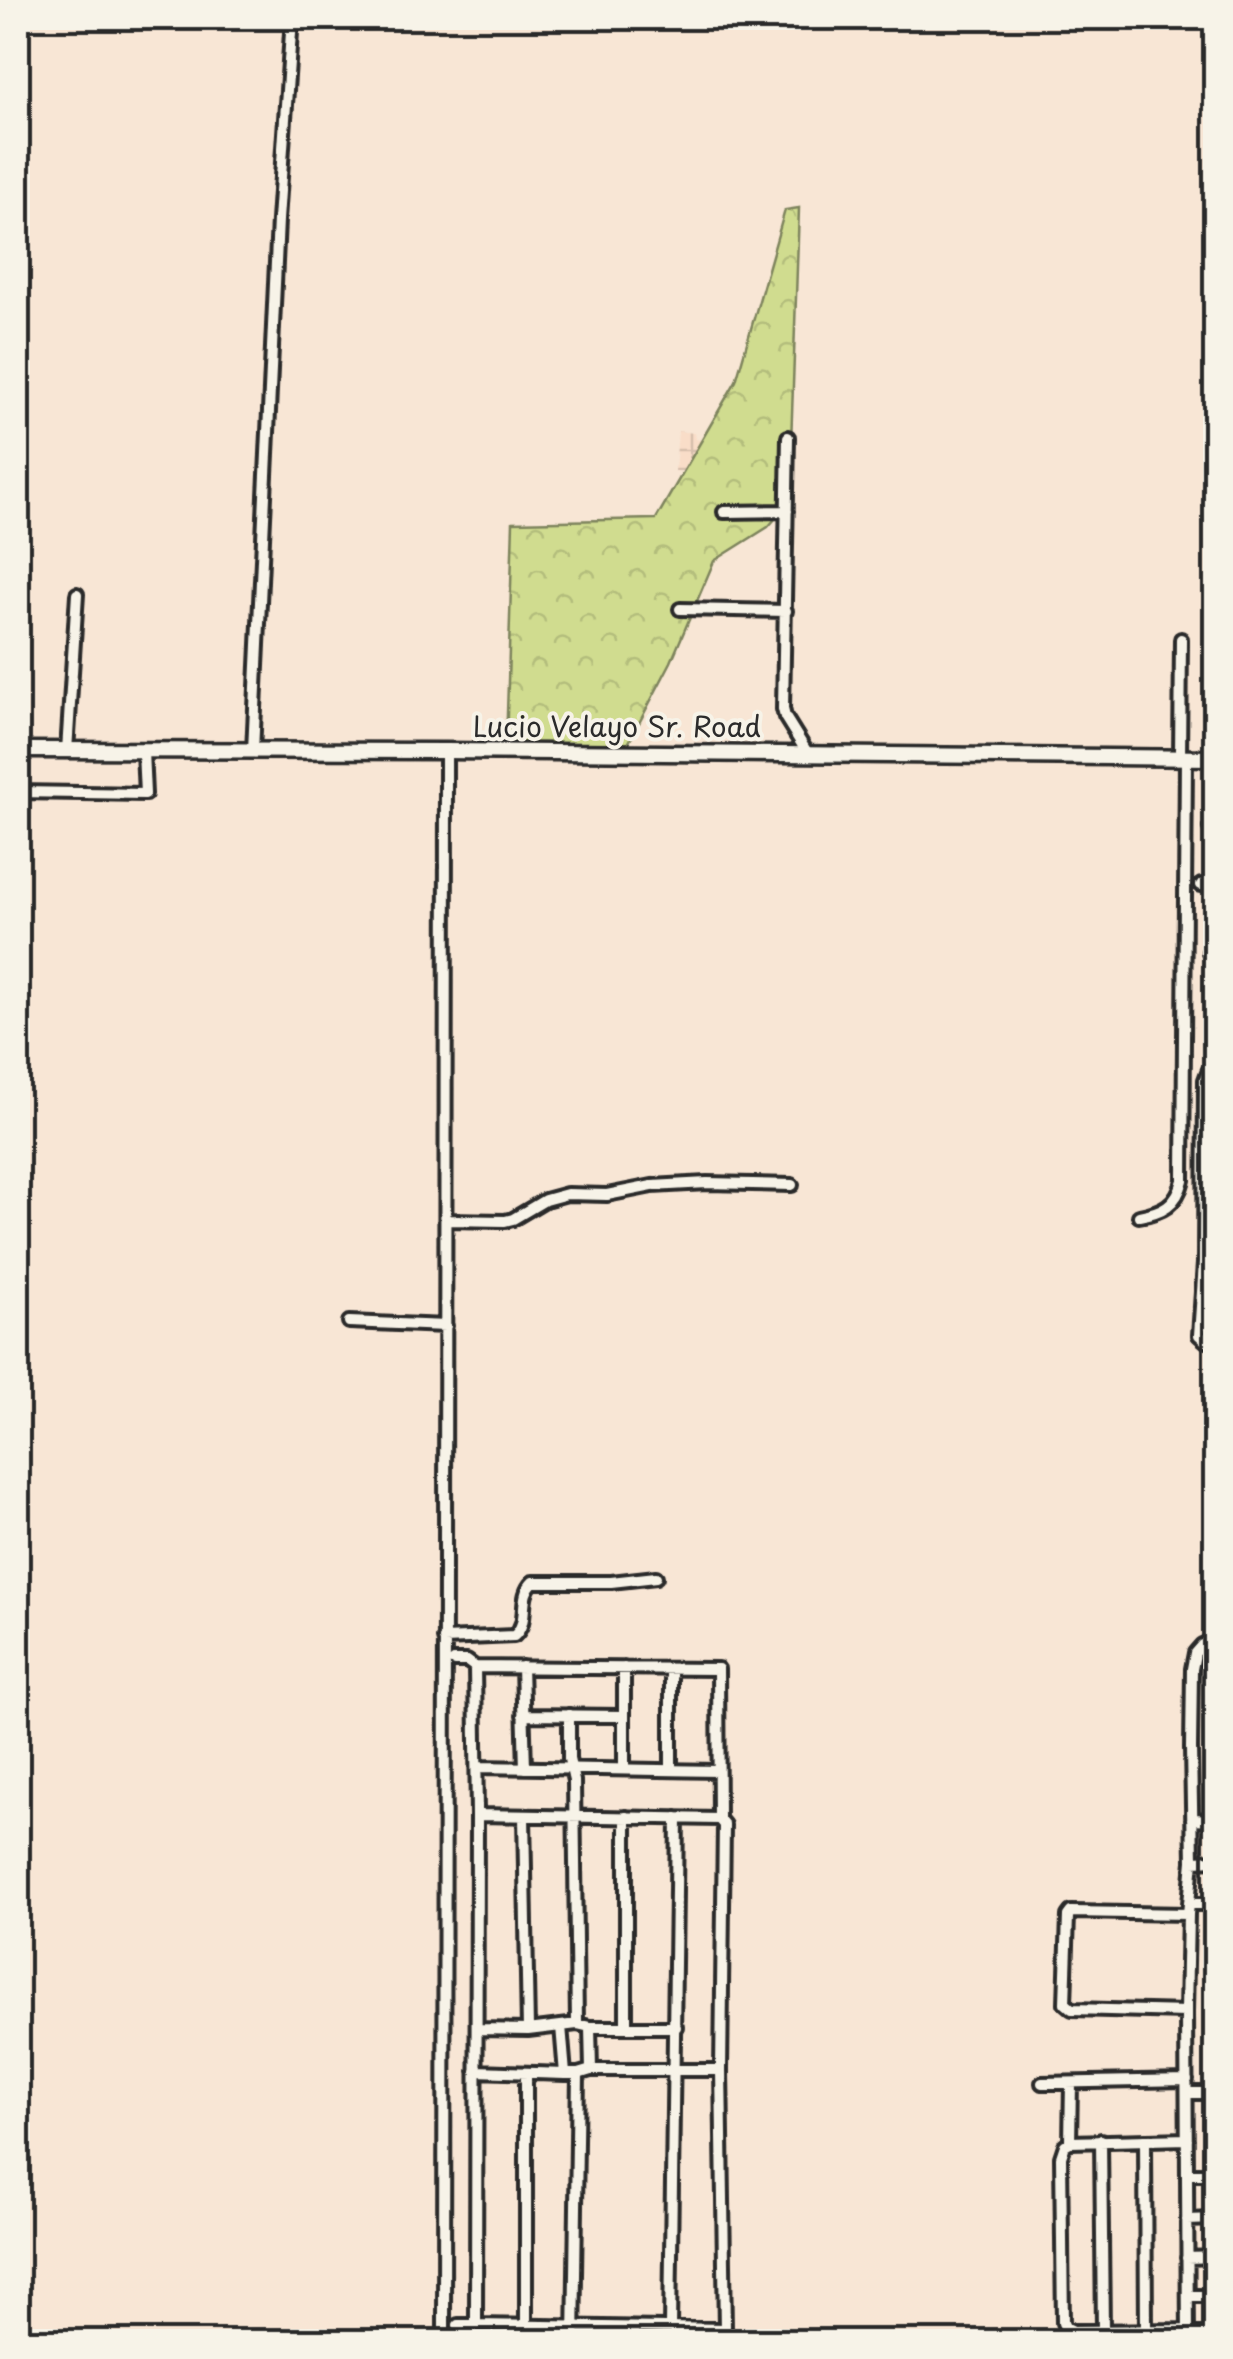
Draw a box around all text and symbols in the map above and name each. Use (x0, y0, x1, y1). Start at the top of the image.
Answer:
street label: Lucio Velayo Sr. Road (473, 704, 761, 747)

